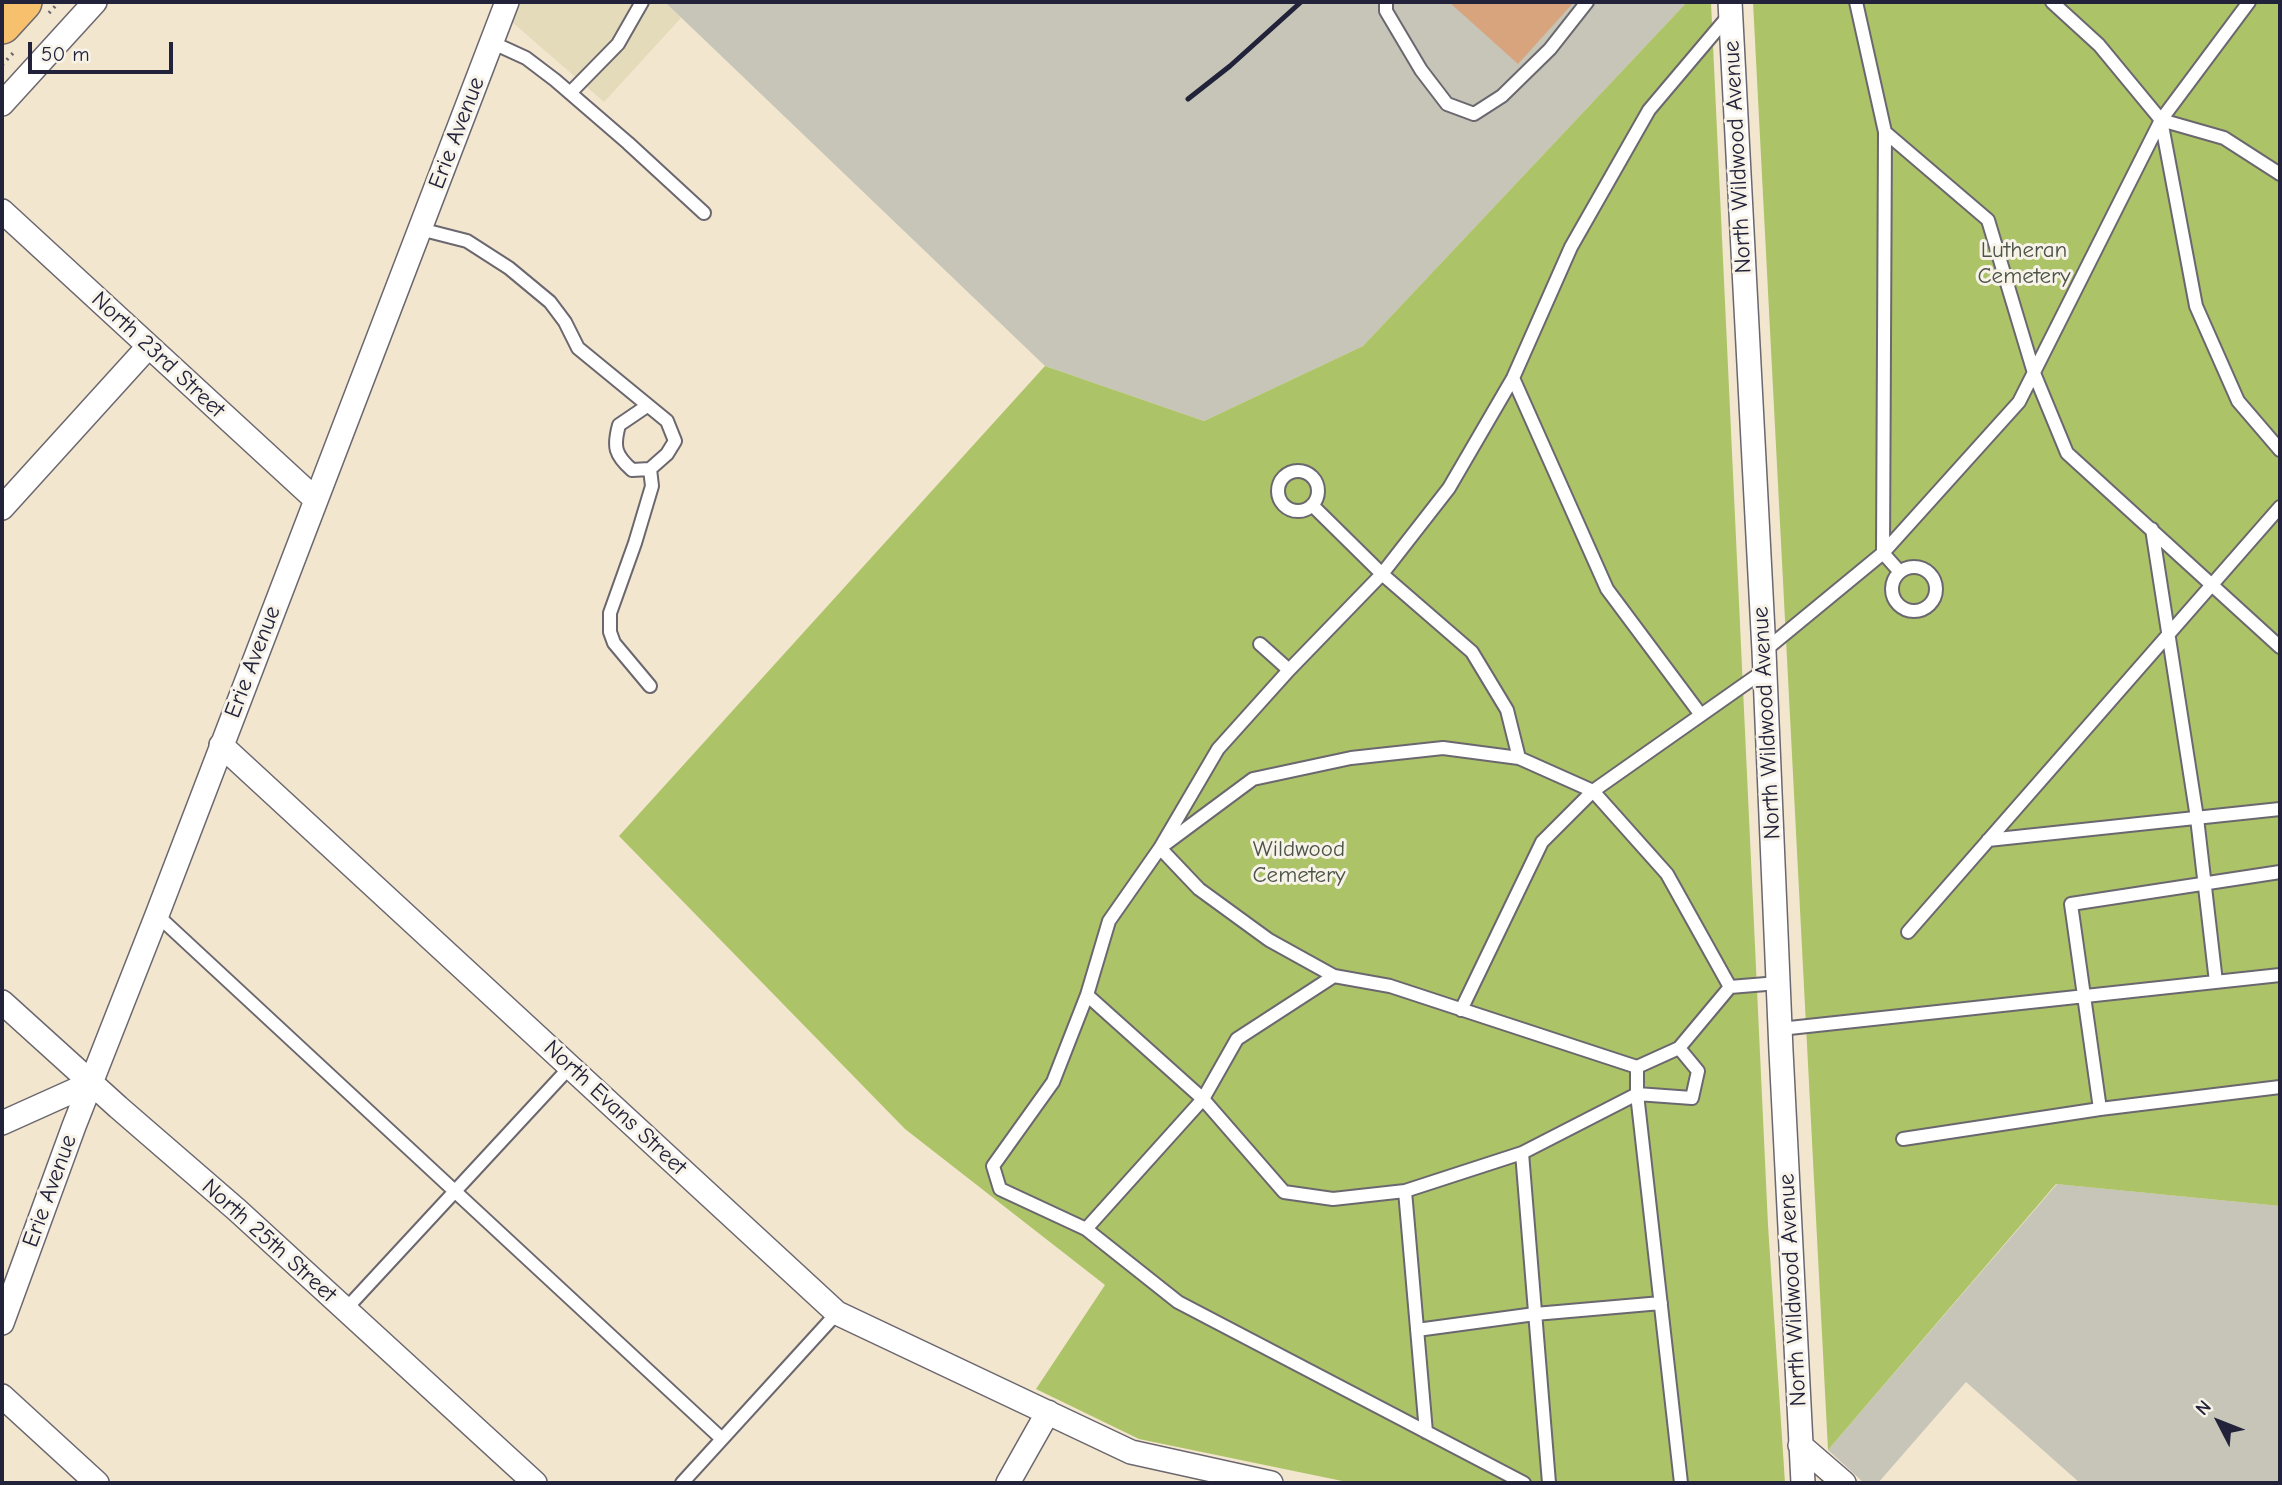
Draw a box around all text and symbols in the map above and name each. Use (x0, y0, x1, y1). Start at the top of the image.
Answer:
scale bar (32, 28, 177, 72)
street label: North Wildwood Avenue (1718, 40, 1758, 274)
text: 50 m (41, 42, 90, 66)
street label: Erie Avenue (423, 73, 491, 193)
park label: Lutheran Cemetery (1977, 236, 2071, 290)
street label: North 23rd Street (85, 286, 231, 424)
street label: Erie Avenue (219, 602, 287, 722)
street label: North Wildwood Avenue (1747, 606, 1787, 840)
park label: Wildwood Cemetery (1252, 835, 1346, 889)
street label: North Evans Street (538, 1035, 692, 1181)
street label: Erie Avenue (17, 1131, 83, 1251)
street label: North 25th Street (196, 1173, 342, 1309)
street label: North Wildwood Avenue (1773, 1173, 1813, 1407)
north arrow (2184, 1387, 2254, 1457)
text: N (2191, 1396, 2216, 1420)

